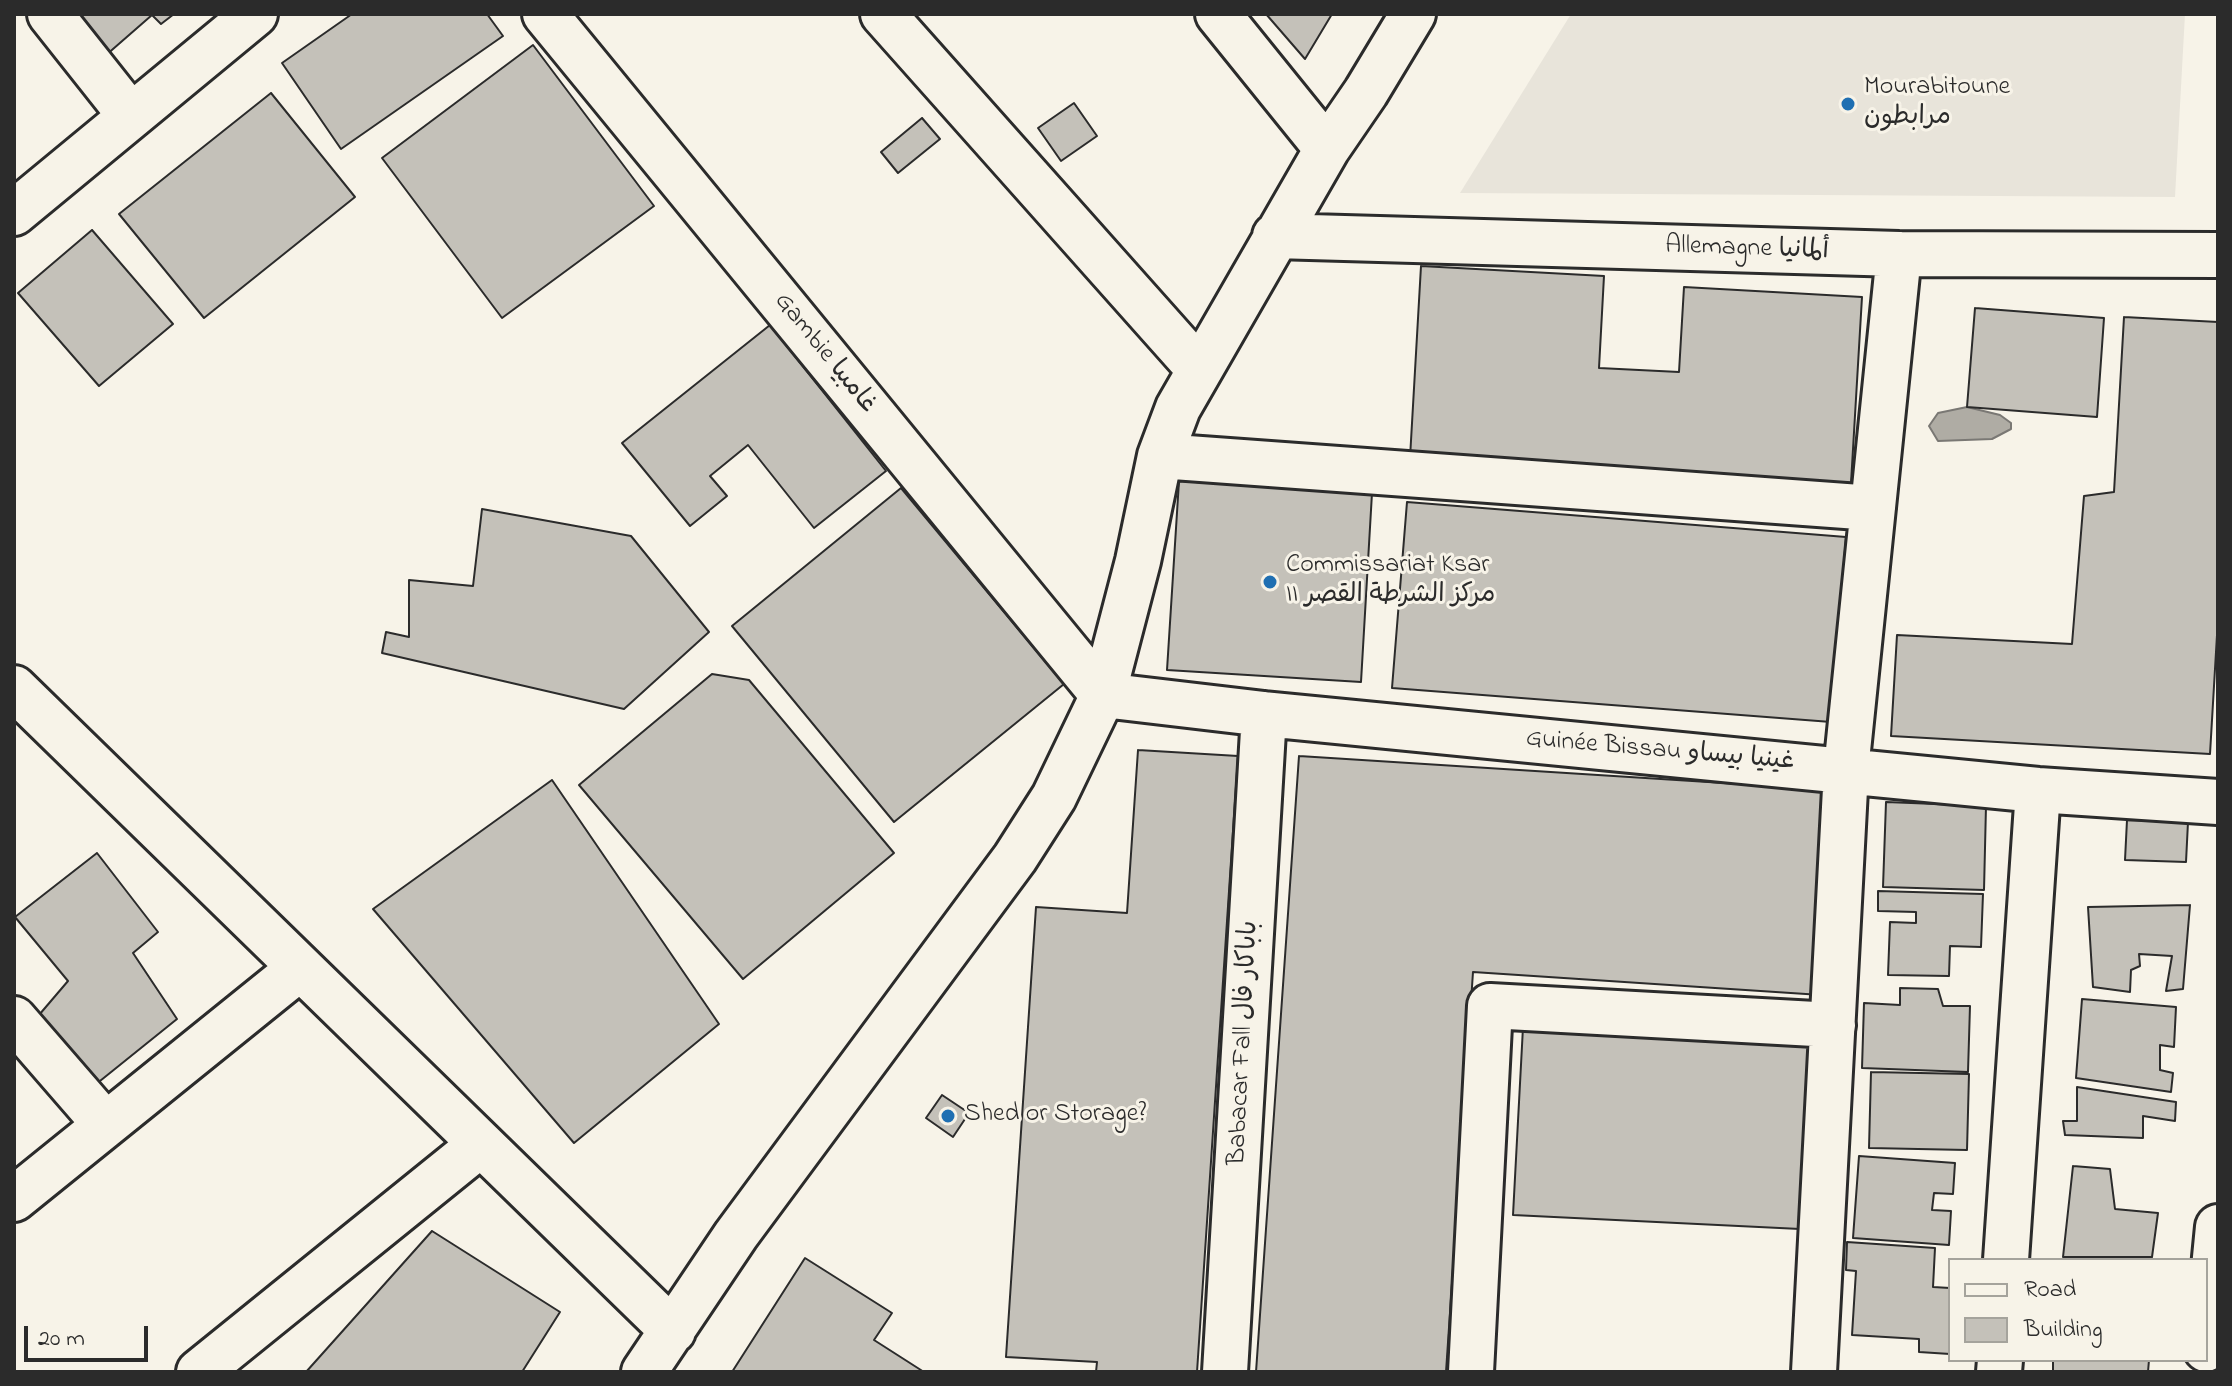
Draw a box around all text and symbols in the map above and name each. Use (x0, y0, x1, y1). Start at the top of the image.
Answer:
place label: Mourabitoune مرابطون (1864, 73, 2010, 134)
marker: Mourabitoune مرابطون (1839, 95, 1857, 113)
street label: Allemagne ألمانيا (1665, 232, 1829, 268)
street label: Gambie غامبيا (766, 287, 882, 421)
place label: Commissariat Ksar II مركز الشرطة القصر (1286, 551, 1495, 612)
marker: Commissariat Ksar II مركز الشرطة القصر (1261, 573, 1279, 591)
street label: Guinée Bissau غينيا بيساو (1524, 725, 1796, 779)
street label: Babacar Fall باباكار فال (1223, 920, 1267, 1166)
place label: Shed or Storage? (964, 1100, 1147, 1132)
marker: Shed or Storage? (939, 1107, 957, 1125)
legend (1948, 1258, 2208, 1362)
text: Road (2024, 1273, 2076, 1308)
scale bar (28, 1310, 152, 1360)
text: Building (2024, 1313, 2103, 1348)
text: 20 m (38, 1322, 85, 1357)

